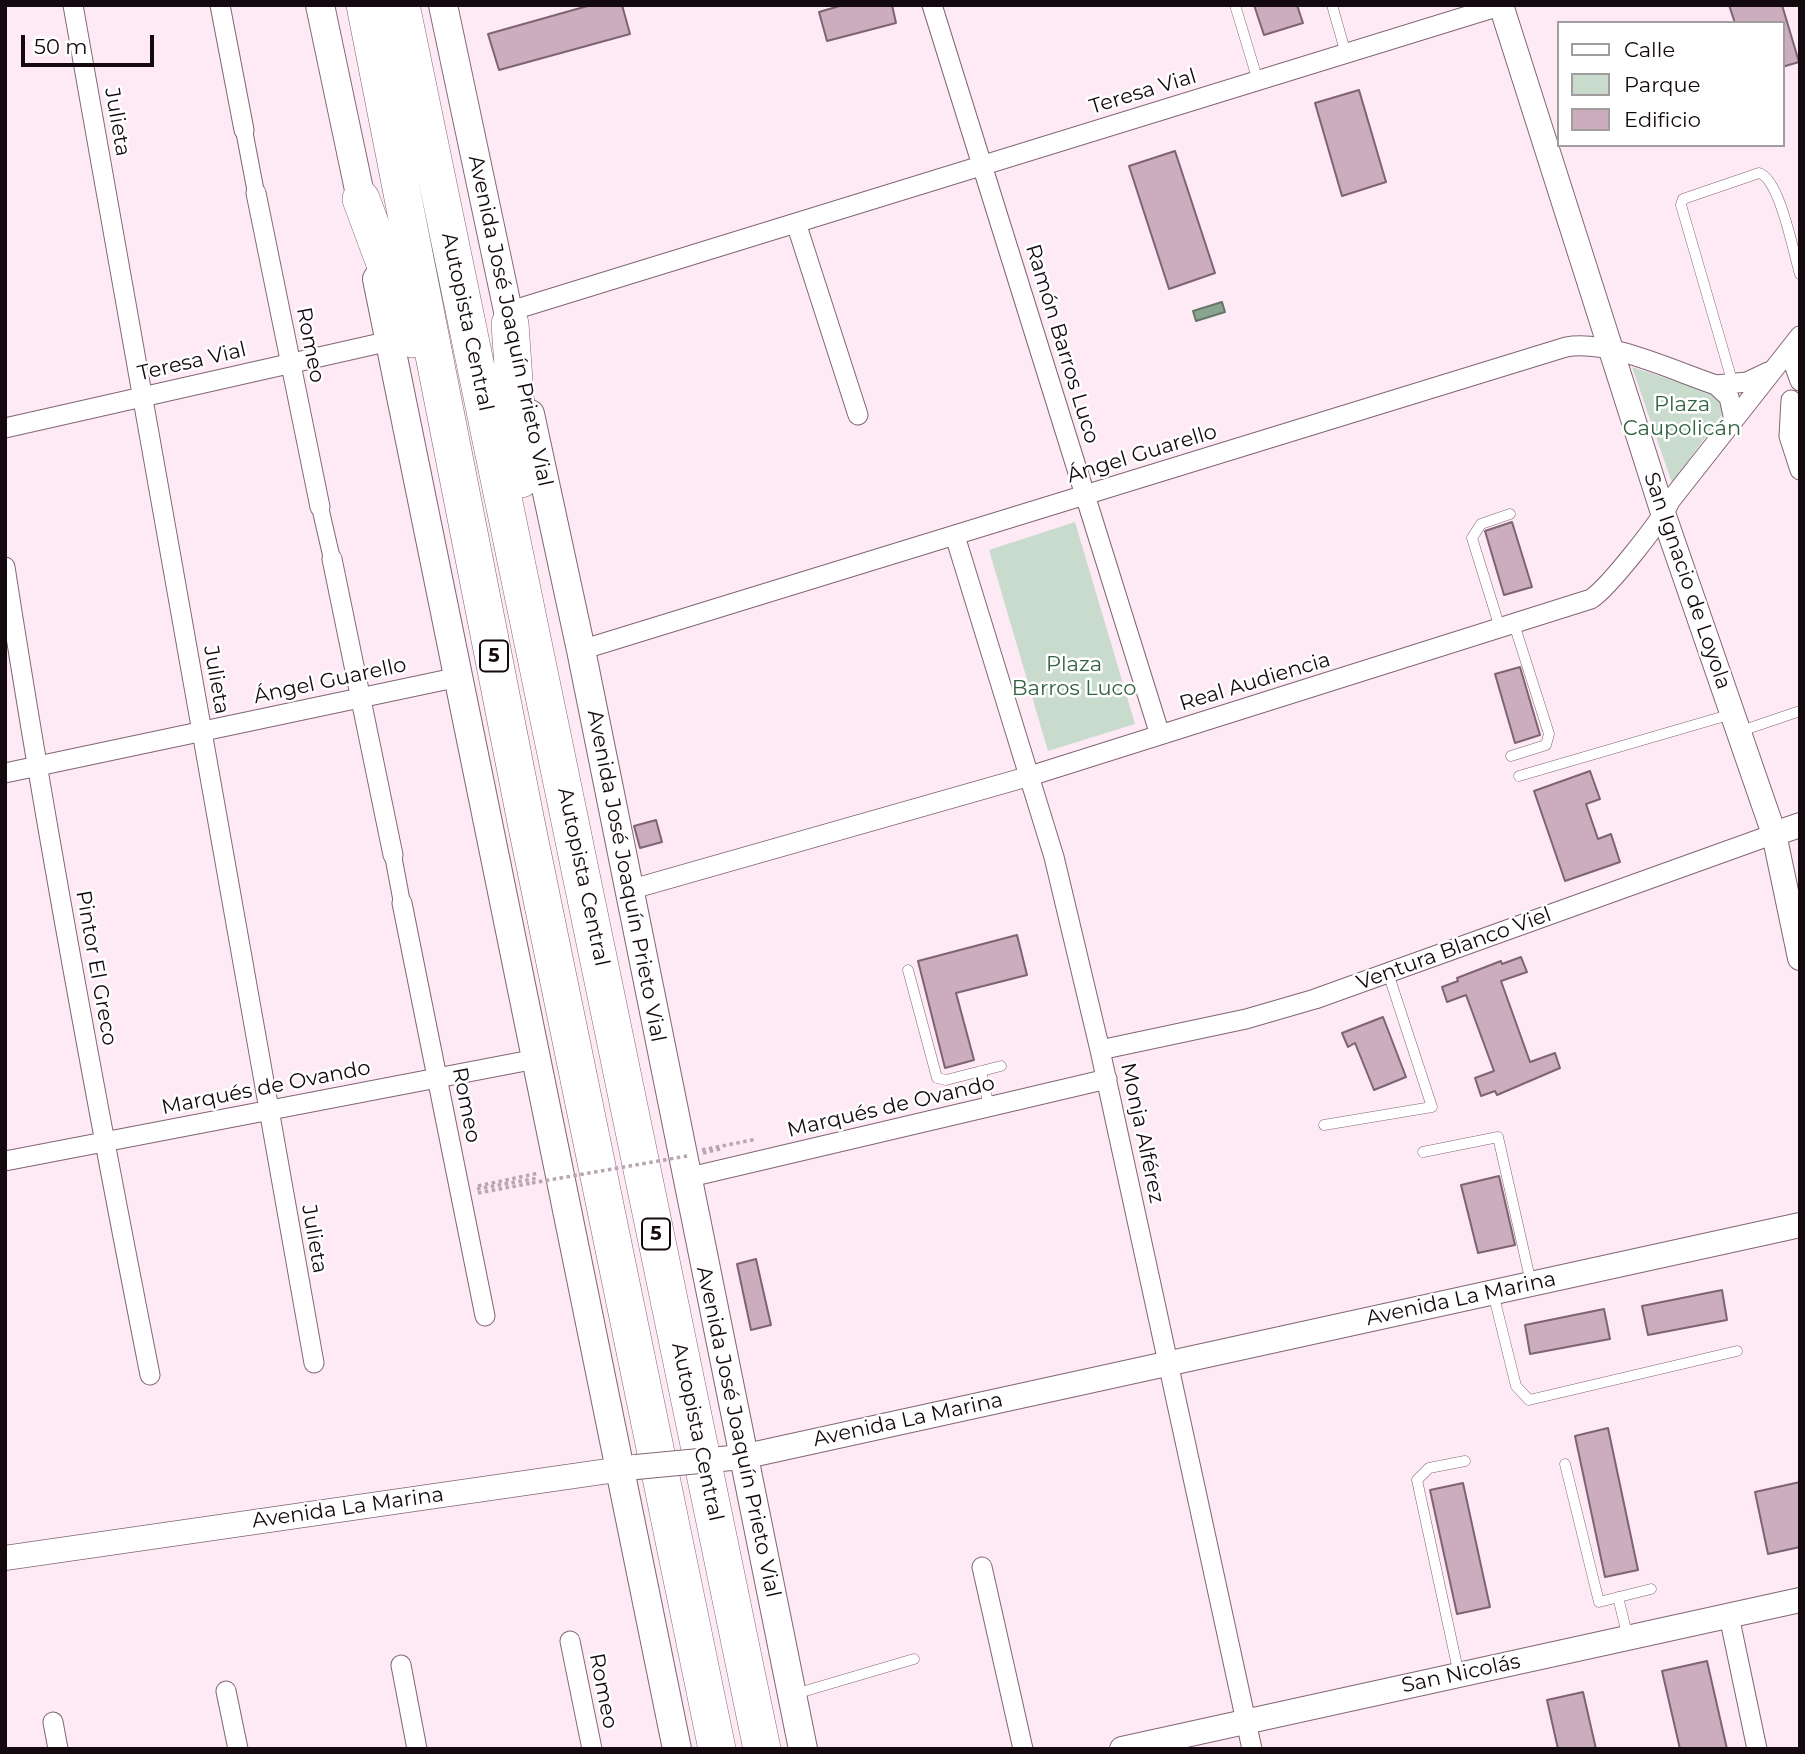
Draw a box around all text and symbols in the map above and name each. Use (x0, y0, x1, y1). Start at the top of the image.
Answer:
scale bar (24, 21, 158, 65)
legend (1556, 21, 1784, 147)
text: 50 m (34, 34, 88, 59)
text: Calle (1624, 37, 1675, 62)
street label: Teresa Vial (1086, 64, 1200, 120)
text: Parque (1624, 72, 1700, 97)
street label: Julieta (99, 86, 135, 158)
text: Edificio (1624, 107, 1701, 132)
street label: Avenida José Joaquín Prieto Vial (463, 153, 557, 489)
street label: Autopista Central (436, 230, 498, 414)
street label: Ramón Barros Luco (1020, 241, 1104, 447)
street label: Romeo (290, 305, 330, 385)
street label: Teresa Vial (135, 337, 249, 387)
park label: Plaza Caupolicán (1623, 392, 1741, 442)
street label: Ángel Guarello (1064, 419, 1220, 489)
street label: San Ignacio de Loyola (1638, 469, 1736, 693)
road number: 5 (480, 640, 508, 671)
street label: Julieta (198, 644, 234, 716)
street label: Real Audiencia (1176, 647, 1334, 717)
park label: Plaza Barros Luco (1012, 652, 1136, 702)
street label: Ángel Guarello (251, 653, 409, 709)
street label: Avenida José Joaquín Prieto Vial (581, 708, 671, 1044)
street label: Autopista Central (552, 785, 614, 969)
street label: Pintor El Greco (70, 888, 122, 1048)
street label: Ventura Blanco Viel (1353, 902, 1555, 996)
street label: Marqués de Ovando (159, 1055, 373, 1121)
street label: Monja Alférez (1115, 1061, 1169, 1205)
street label: Romeo (446, 1065, 486, 1145)
street label: Marqués de Ovando (785, 1071, 997, 1143)
street label: Julieta (296, 1203, 332, 1275)
road number: 5 (642, 1218, 670, 1250)
street label: Avenida José Joaquín Prieto Vial (691, 1264, 785, 1600)
street label: Avenida La Marina (1364, 1267, 1558, 1331)
street label: Autopista Central (666, 1340, 728, 1524)
street label: Avenida La Marina (811, 1388, 1005, 1452)
street label: Avenida La Marina (250, 1482, 446, 1534)
street label: San Nicolás (1399, 1649, 1523, 1699)
street label: Romeo (583, 1651, 623, 1731)

